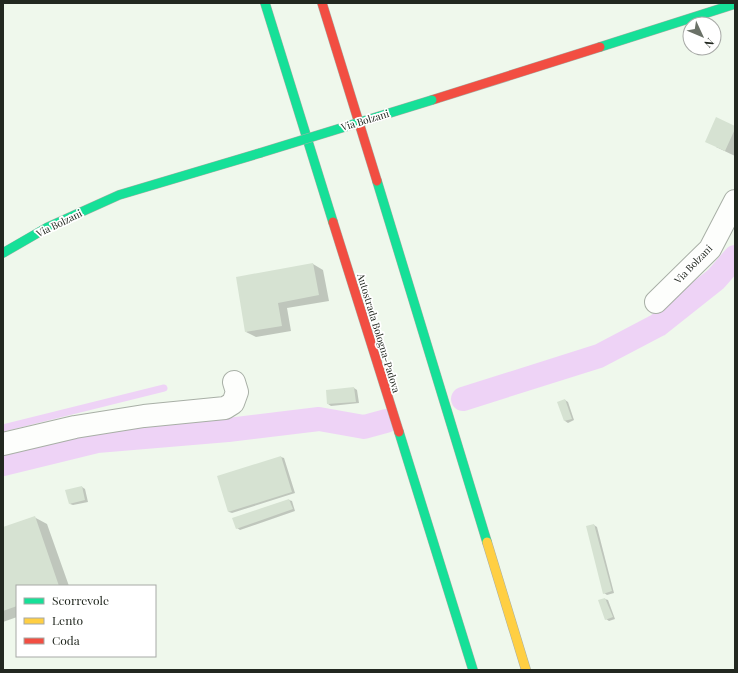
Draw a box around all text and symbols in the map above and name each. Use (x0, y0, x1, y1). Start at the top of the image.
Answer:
north arrow (682, 16, 722, 56)
text: N (701, 35, 718, 51)
street label: Via Bolzani (338, 106, 391, 134)
street label: Via Bolzani (33, 206, 84, 241)
street label: Via Bolzani (670, 241, 715, 287)
street label: Autostrada Bologna-Padova (354, 271, 404, 394)
legend (16, 585, 156, 657)
text: Scorrevole (52, 592, 109, 608)
text: Lento (52, 612, 84, 628)
text: Coda (52, 632, 80, 648)

